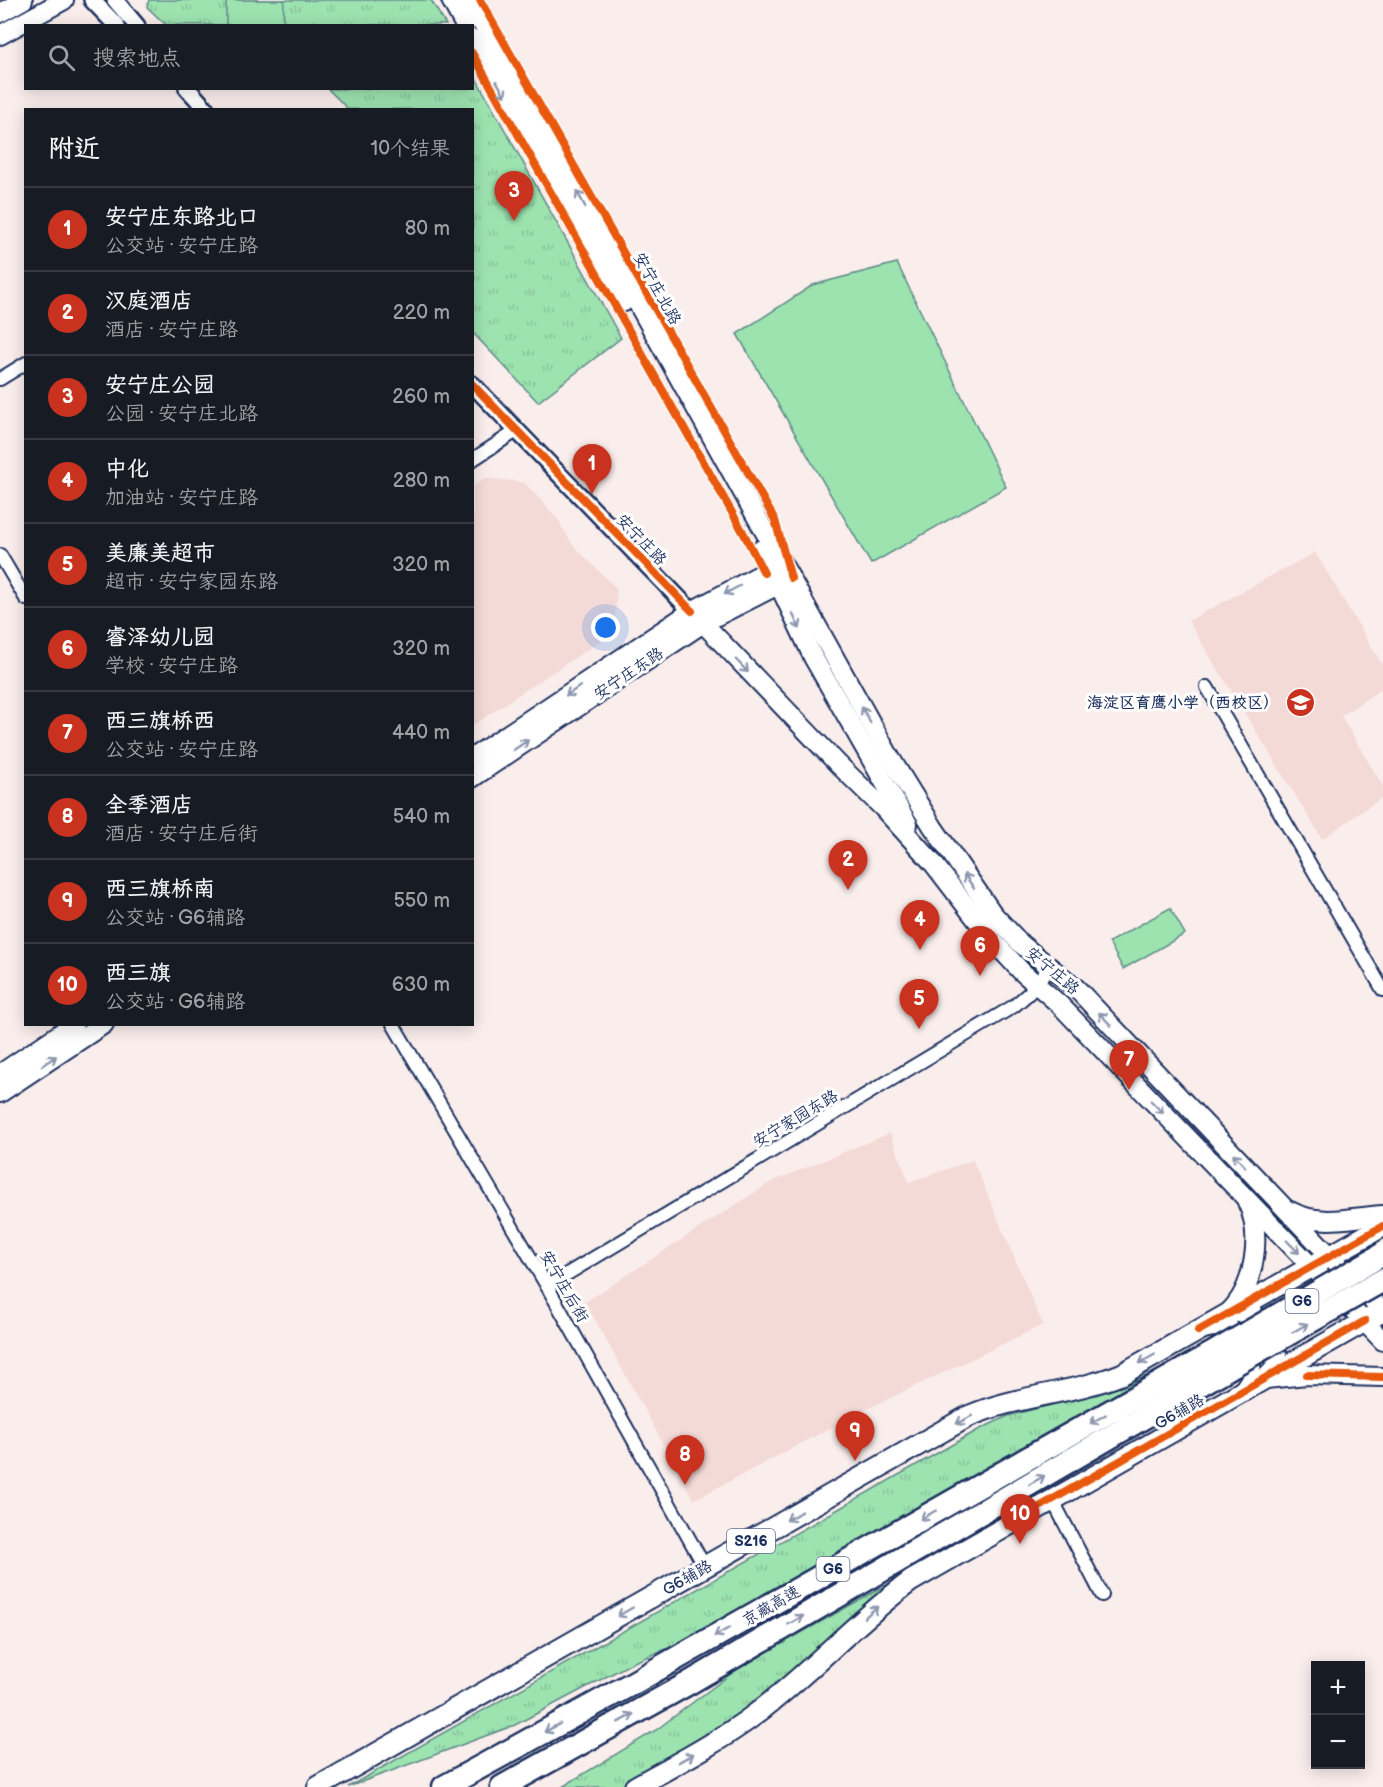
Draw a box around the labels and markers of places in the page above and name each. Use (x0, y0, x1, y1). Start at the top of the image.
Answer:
pin: 3 (494, 172, 534, 221)
pin: 1 (572, 444, 612, 494)
school or university icon: 海淀区育鹰小学（西校区） (1284, 686, 1316, 718)
place label: 海淀区育鹰小学（西校区） (1087, 694, 1279, 713)
pin: 2 (828, 840, 868, 890)
pin: 4 (900, 900, 940, 950)
pin: 6 (960, 926, 1000, 976)
pin: 5 (900, 980, 938, 1029)
pin: 7 (1110, 1040, 1148, 1090)
pin: 9 (836, 1412, 874, 1461)
pin: 8 (666, 1436, 704, 1485)
pin: 10 (1000, 1494, 1040, 1544)

